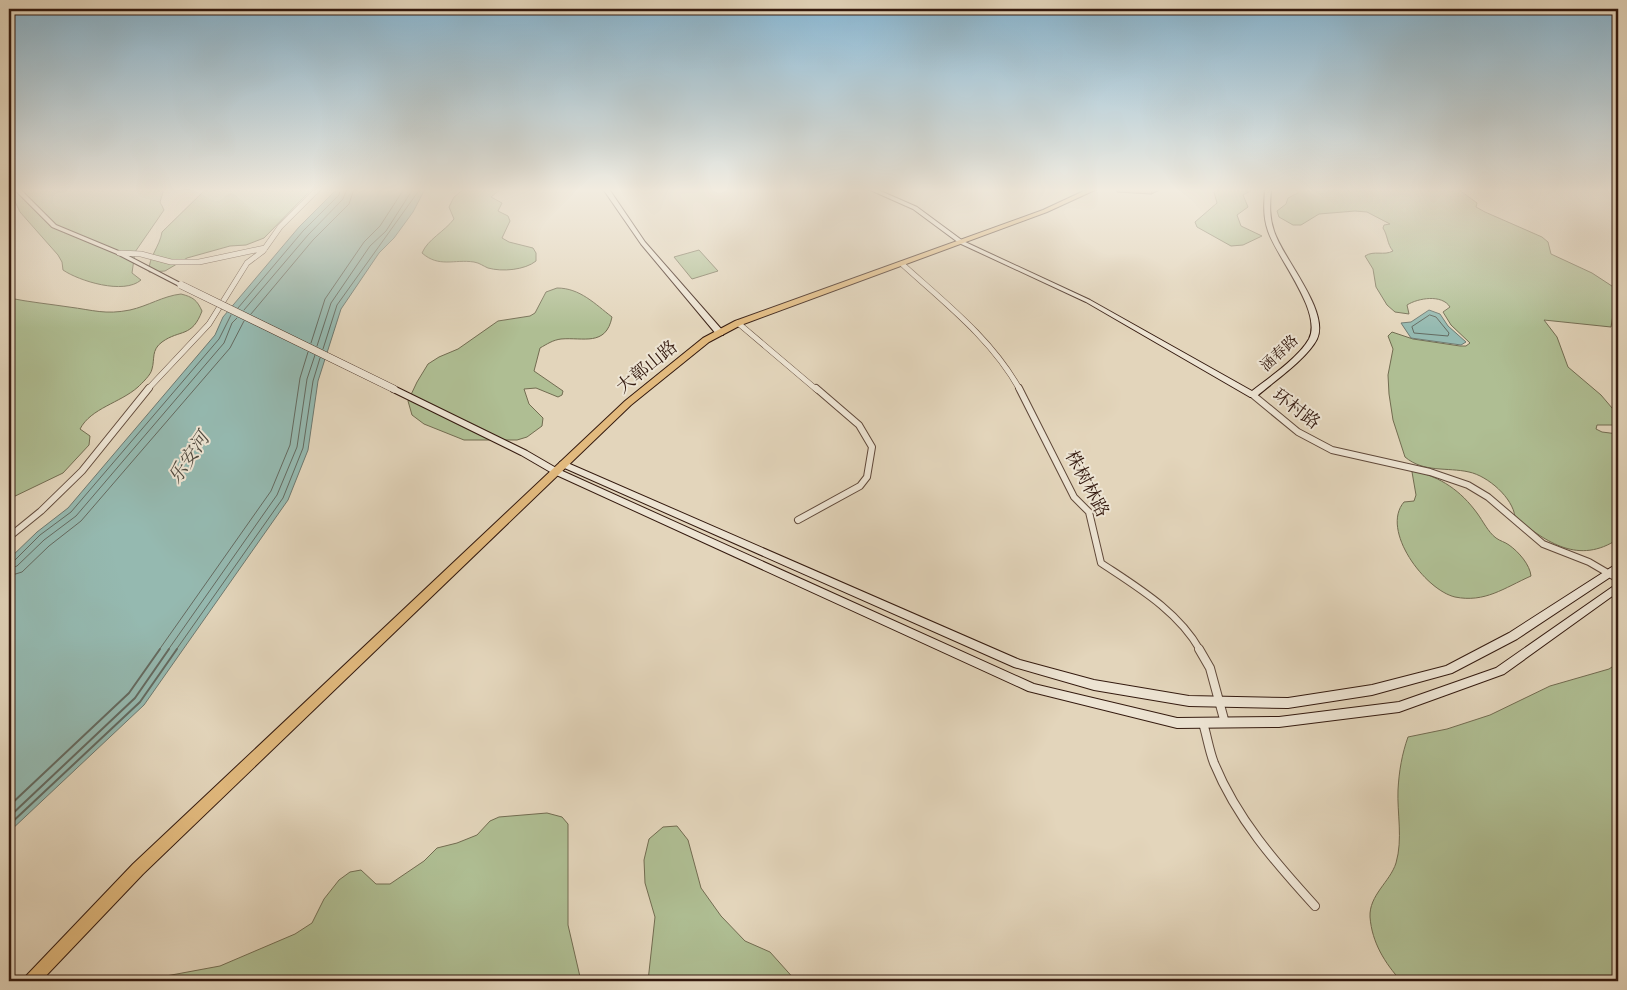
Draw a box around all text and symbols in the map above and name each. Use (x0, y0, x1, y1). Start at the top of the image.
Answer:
street label: 涵春路 (1256, 330, 1302, 376)
street label: 大鄣山路 (611, 335, 683, 399)
street label: 环村路 (1267, 383, 1325, 435)
water label: 乐安河 (162, 425, 217, 489)
street label: 株树林路 (1059, 446, 1115, 522)

